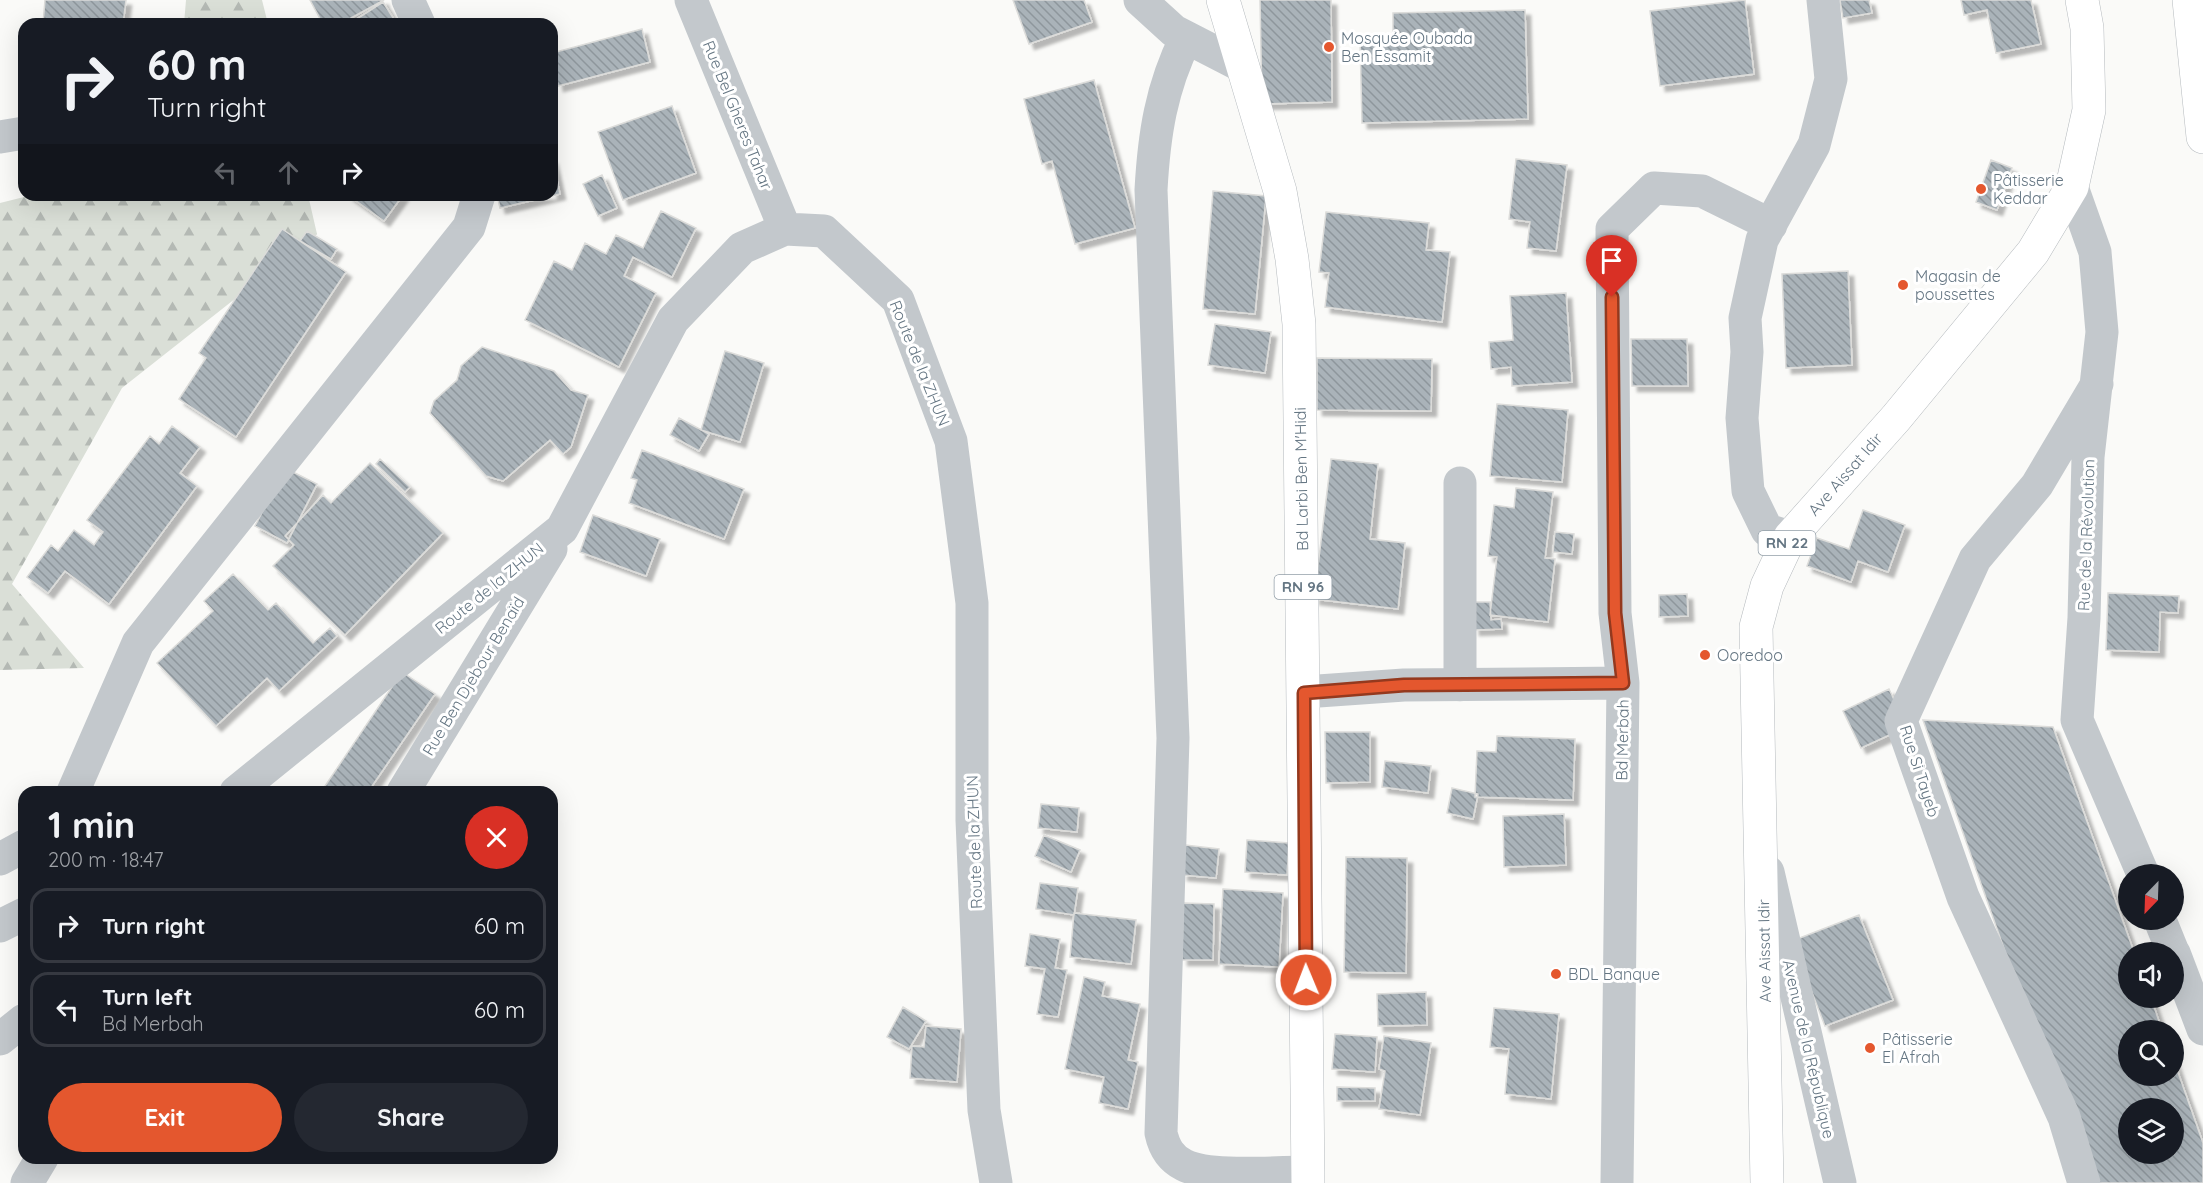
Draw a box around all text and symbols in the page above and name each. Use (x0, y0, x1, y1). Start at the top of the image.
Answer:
place label: Mosquée Oubada Ben Essamit (1341, 28, 1473, 66)
street label: Rue Bel Gheres Tahar (699, 37, 777, 193)
text: 60 m (147, 38, 247, 91)
marker: Mosquée Oubada Ben Essamit (1322, 40, 1336, 54)
icon: right (48, 42, 126, 120)
text: Turn right (147, 90, 266, 124)
icon: left (209, 156, 242, 189)
icon: ahead (272, 156, 305, 189)
icon: right (335, 156, 368, 189)
place label: Pâtisserie Keddar (1993, 170, 2064, 208)
marker: Pâtisserie Keddar (1974, 182, 1988, 196)
pin (1586, 235, 1637, 297)
icon: arrive (1595, 244, 1628, 277)
place label: Magasin de poussettes (1915, 266, 2001, 304)
marker: Magasin de poussettes (1896, 278, 1910, 292)
street label: Route de la ZHUN (886, 297, 954, 429)
street label: Bd Larbi Ben M'Hidi (1290, 407, 1312, 551)
street label: Ave Aissat Idir (1804, 428, 1886, 520)
street label: Rue de la Révolution (2073, 459, 2099, 611)
road number: RN 22 (1758, 531, 1816, 555)
street label: Route de la ZHUN (431, 538, 547, 638)
road number: RN 96 (1274, 575, 1332, 599)
street label: Rue Ben Djebour Benaïd (418, 593, 528, 759)
place label: Ooredoo (1717, 645, 1783, 665)
marker: Ooredoo (1698, 648, 1712, 662)
street label: Bd Merbah (1611, 699, 1633, 781)
street label: Rue Si Tayeb (1896, 723, 1944, 819)
street label: Route de la ZHUN (962, 775, 986, 909)
text: 1 min (48, 802, 135, 847)
button: close (465, 806, 528, 869)
text: 200 m · 18:47 (48, 847, 164, 872)
north arrow (2118, 864, 2184, 930)
map controls (2118, 864, 2184, 1164)
street label: Ave Aissat Idir (1753, 899, 1775, 1003)
icon: right (51, 909, 84, 942)
text: Turn right (102, 912, 206, 940)
text: 60 m (474, 912, 525, 940)
button: sound (2118, 942, 2184, 1008)
position arrow (1274, 948, 1338, 1012)
street label: Avenue de la République (1779, 958, 1839, 1140)
place label: BDL Banque (1568, 964, 1660, 984)
marker: BDL Banque (1549, 967, 1563, 981)
text: Turn left (102, 983, 192, 1011)
icon: left (51, 993, 84, 1026)
text: 60 m (474, 996, 525, 1024)
text: Bd Merbah (102, 1011, 204, 1036)
button: search (2118, 1020, 2184, 1086)
place label: Pâtisserie El Afrah (1882, 1029, 1953, 1067)
marker: Pâtisserie El Afrah (1863, 1041, 1877, 1055)
button: Exit (48, 1083, 282, 1152)
button: Share (294, 1083, 528, 1152)
button: layers (2118, 1098, 2184, 1164)

